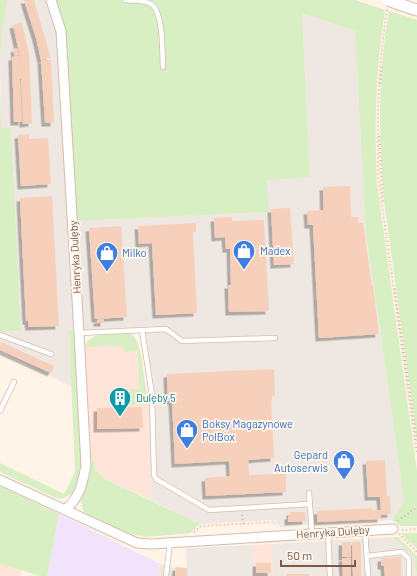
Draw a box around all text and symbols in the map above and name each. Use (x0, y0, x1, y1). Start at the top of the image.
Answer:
street label: Henryka Dulęby (66, 220, 83, 294)
shop icon: Madex (231, 238, 257, 271)
shop icon: Milko (94, 240, 120, 273)
place label: Madex (260, 244, 290, 257)
place label: Milko (122, 246, 147, 259)
building icon: Dulęby 5 (107, 385, 133, 418)
place label: Dulęby 5 (136, 391, 176, 404)
shop icon: Boksy Magazynowe PolBox (174, 417, 200, 450)
place label: Boksy Magazynowe PolBox (202, 417, 293, 443)
place label: Gepard Autoserwis (274, 448, 328, 474)
shop icon: Gepard Autoserwis (331, 448, 357, 481)
street label: Henryka Dulęby (296, 522, 370, 541)
scale bar (281, 542, 355, 568)
text: 50 m (287, 548, 312, 562)

